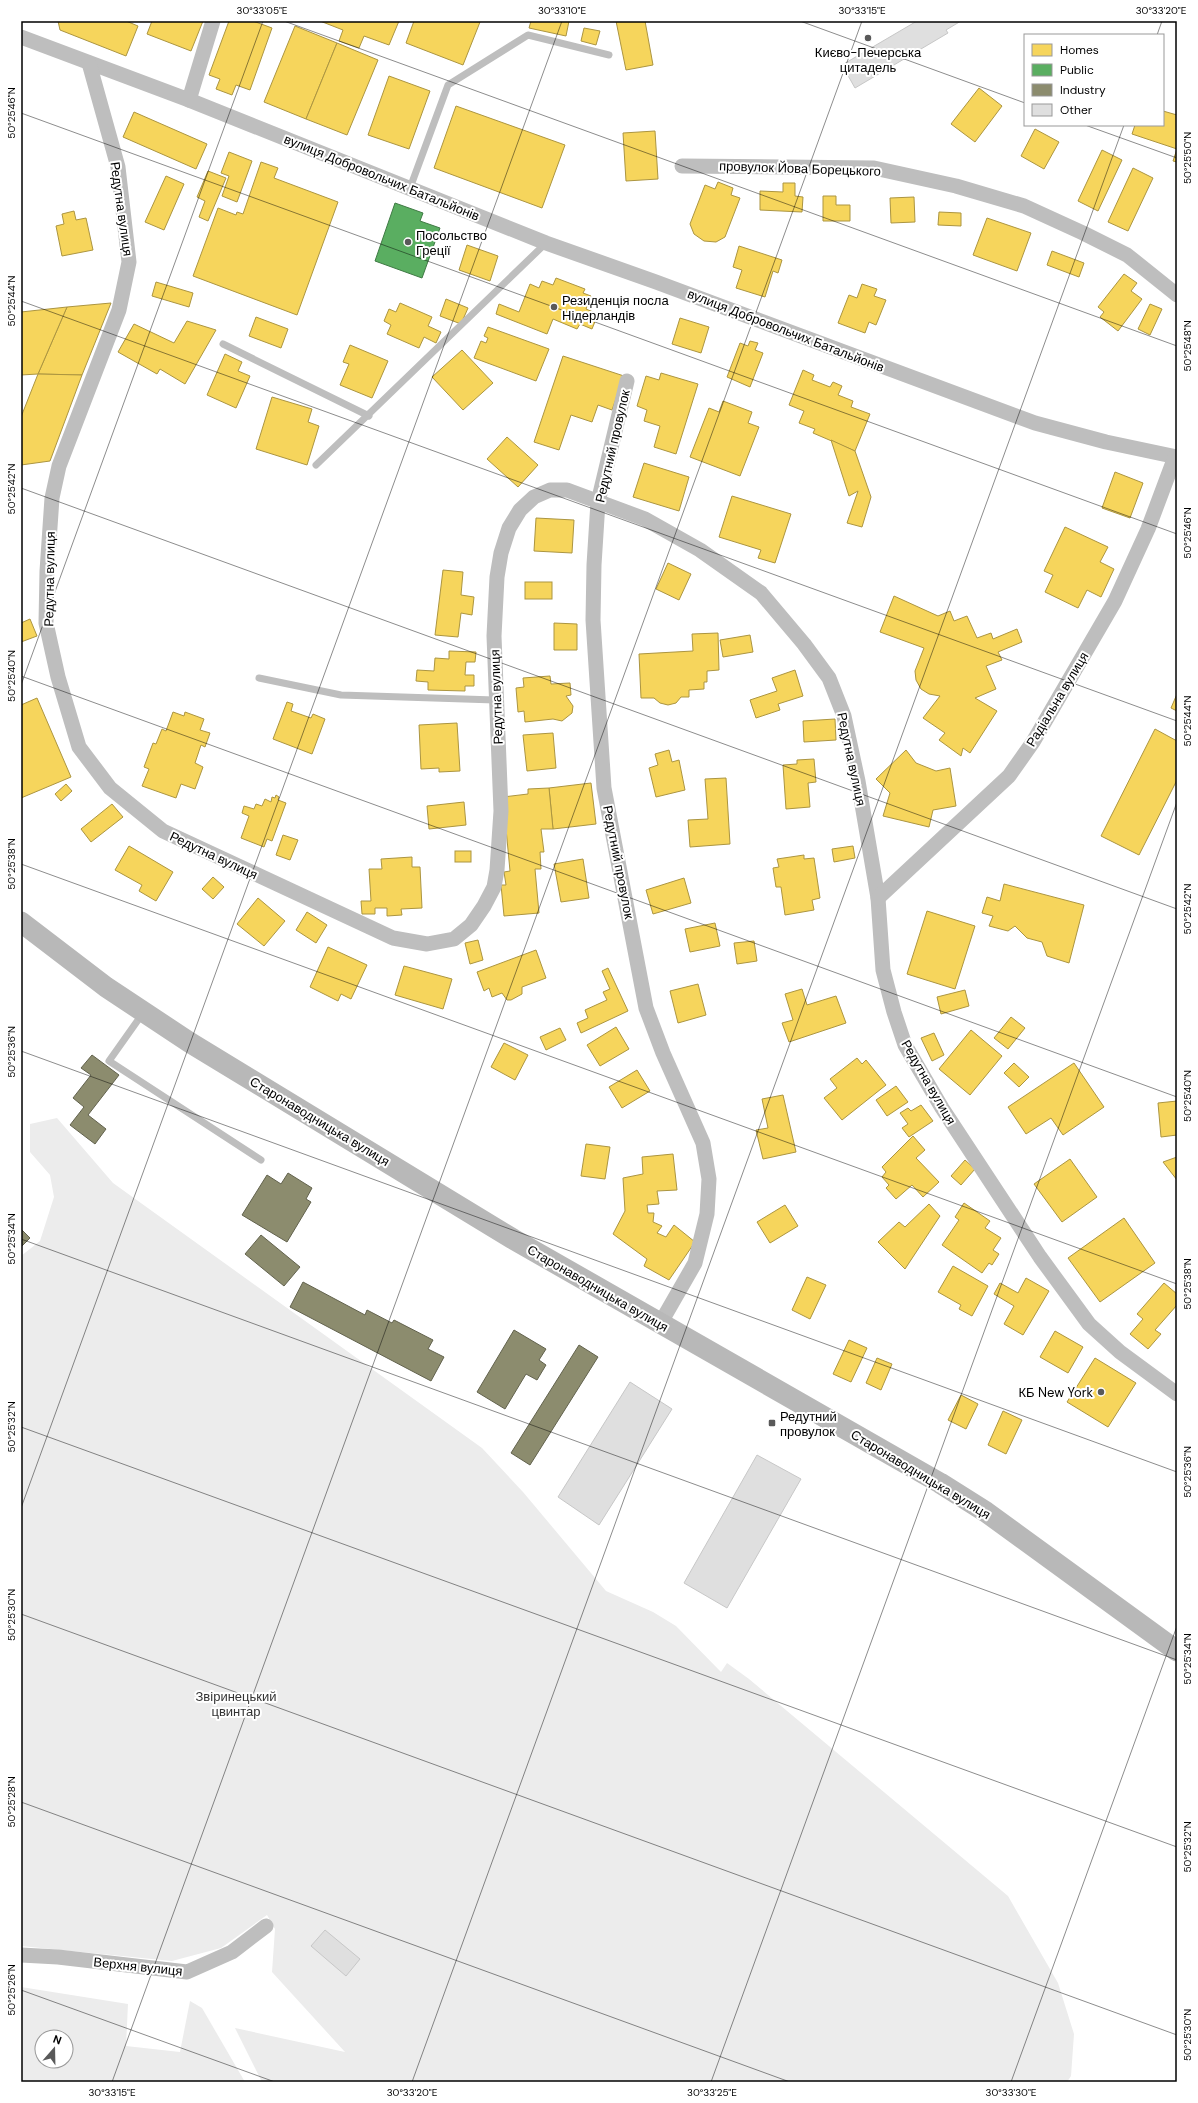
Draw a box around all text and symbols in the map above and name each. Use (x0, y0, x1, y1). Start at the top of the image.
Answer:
text: 30°33'05"E (237, 4, 288, 17)
text: 30°33'10"E (538, 4, 586, 17)
text: 30°33'15"E (838, 4, 886, 17)
text: 30°33'20"E (1136, 4, 1187, 17)
marker: Києво-Печерська цитадель (863, 33, 873, 43)
legend (1024, 34, 1164, 126)
text: Homes (1060, 42, 1099, 58)
place label: Києво-Печерська цитадель (815, 44, 922, 76)
text: Public (1060, 62, 1094, 78)
text: Industry (1060, 82, 1106, 98)
text: 50°25'46"N (5, 87, 18, 139)
text: Other (1060, 102, 1093, 118)
street label: вулиця Добровольчих Батальйонів (282, 130, 482, 225)
text: 50°25'50"N (1181, 132, 1194, 184)
street label: провулок Йова Борецького (719, 157, 881, 180)
street label: Редутна вулиця (106, 161, 137, 257)
place label: Посольство Греції (416, 227, 487, 259)
marker: Посольство Греції (403, 237, 413, 247)
text: 50°25'44"N (5, 275, 18, 327)
street label: вулиця Добровольчих Батальйонів (685, 285, 887, 376)
place label: Резиденція посла Нідерландів (562, 292, 669, 324)
marker: Резиденція посла Нідерландів (549, 302, 559, 312)
text: 50°25'48"N (1181, 320, 1194, 372)
street label: Редутний провулок (591, 388, 634, 504)
text: 50°25'42"N (5, 464, 18, 514)
text: 50°25'46"N (1181, 507, 1194, 559)
street label: Редутна вулиця (40, 531, 59, 627)
street label: Редутна вулиця (486, 649, 507, 745)
street label: Радіальна вулиця (1022, 649, 1092, 750)
text: 50°25'40"N (5, 650, 18, 702)
text: 50°25'44"N (1181, 695, 1194, 747)
street label: Редутна вулиця (833, 711, 870, 807)
street label: Редутний провулок (599, 804, 638, 921)
street label: Редутна вулиця (167, 828, 260, 883)
text: 50°25'38"N (5, 838, 18, 890)
text: 50°25'42"N (1181, 884, 1194, 934)
text: 50°25'36"N (5, 1026, 18, 1078)
street label: Редутна вулиця (897, 1037, 960, 1128)
text: 50°25'40"N (1181, 1070, 1194, 1122)
street label: Старонаводницька вулиця (247, 1073, 393, 1170)
text: 50°25'34"N (5, 1213, 18, 1265)
street label: Старонаводницька вулиця (524, 1241, 671, 1336)
text: 50°25'38"N (1181, 1258, 1194, 1310)
place label: КБ New York (1018, 1384, 1093, 1401)
marker: КБ New York (1096, 1387, 1106, 1397)
text: 50°25'32"N (5, 1401, 18, 1453)
place label: Редутний провулок (780, 1408, 837, 1440)
marker: Редутний провулок (767, 1418, 777, 1428)
street label: Старонаводницька вулиця (848, 1426, 994, 1523)
text: 50°25'36"N (1181, 1446, 1194, 1498)
text: 50°25'30"N (5, 1589, 18, 1641)
text: 50°25'34"N (1181, 1633, 1194, 1685)
park label: Звіринецький цвинтар (196, 1688, 276, 1720)
text: 50°25'28"N (5, 1776, 18, 1828)
text: 50°25'32"N (1181, 1821, 1194, 1873)
street label: Верхня вулиця (93, 1953, 183, 1980)
text: 50°25'26"N (5, 1964, 18, 2016)
text: 50°25'30"N (1181, 2009, 1194, 2061)
north arrow (34, 2029, 74, 2069)
text: N (51, 2032, 64, 2048)
text: 30°33'15"E (88, 2086, 136, 2099)
text: 30°33'20"E (387, 2086, 438, 2099)
text: 30°33'25"E (687, 2086, 737, 2099)
text: 30°33'30"E (986, 2086, 1037, 2099)

